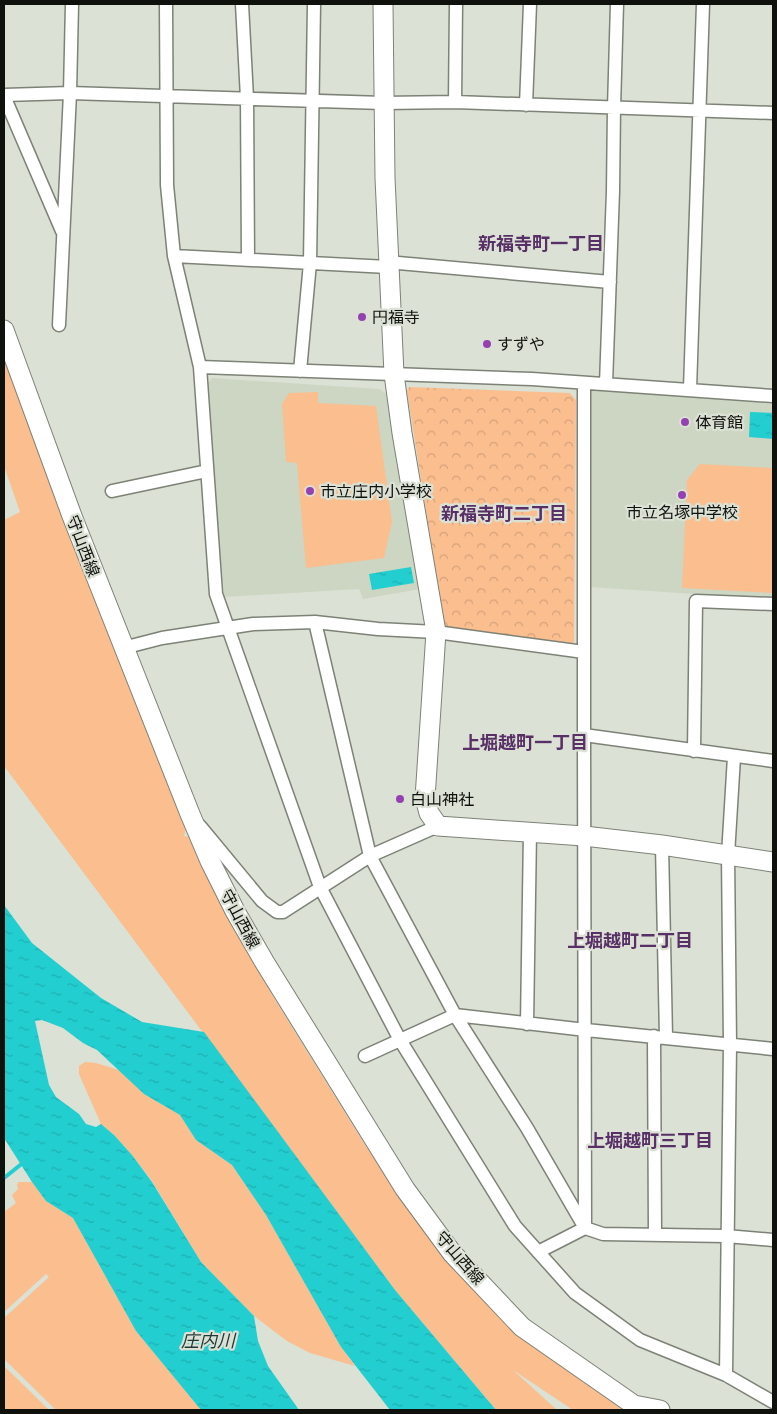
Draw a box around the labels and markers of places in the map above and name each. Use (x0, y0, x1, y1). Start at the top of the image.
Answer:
place label: 円福寺 (372, 308, 420, 327)
marker: 円福寺 (356, 311, 368, 323)
place label: すずや (497, 335, 545, 354)
marker: すずや (481, 338, 493, 350)
place label: 体育館 (695, 413, 743, 432)
marker: 体育館 (679, 416, 691, 428)
place label: 市立庄内小学校 (320, 482, 432, 501)
marker: 市立庄内小学校 (304, 485, 316, 497)
marker: 市立名塚中学校 (676, 489, 688, 501)
place label: 市立名塚中学校 (626, 503, 738, 522)
place label: 白山神社 (410, 790, 474, 809)
marker: 白山神社 (394, 793, 406, 805)

